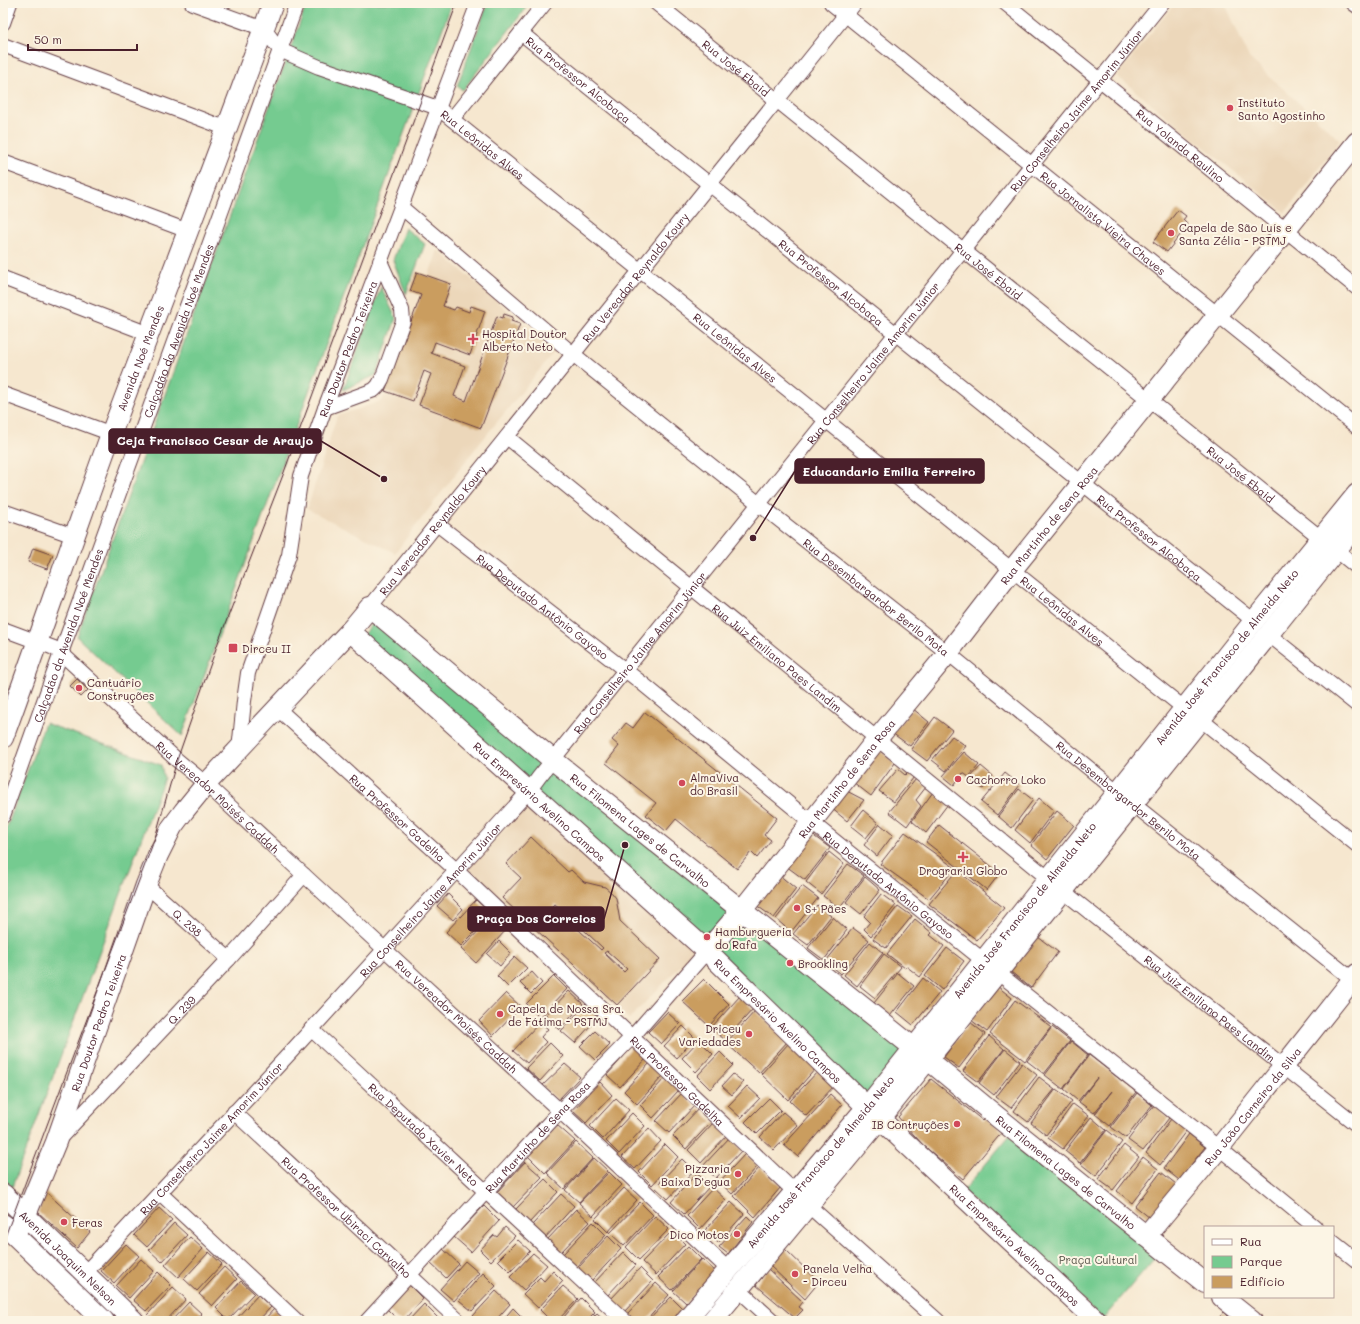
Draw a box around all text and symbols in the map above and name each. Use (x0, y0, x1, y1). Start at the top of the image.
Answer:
scale bar (28, 26, 137, 52)
street label: Rua Conselheiro Jaime Amorim Júnior (1006, 26, 1146, 194)
text: 50 m (34, 31, 62, 47)
street label: Rua Professor Alcobaça (523, 33, 634, 126)
street label: Rua José Ebaid (699, 36, 773, 99)
place label: Instituto Santo Agostinho (1238, 95, 1325, 123)
marker: Instituto Santo Agostinho (1225, 103, 1235, 113)
street label: Rua Yolanda Raulino (1134, 105, 1228, 186)
street label: Rua Leônidas Alves (438, 106, 528, 182)
street label: Rua Jornalista Vieira Chaves (1038, 168, 1169, 278)
street label: Rua Vereador Reynaldo Koury (578, 209, 692, 345)
place label: Capela de São Luís e Santa Zélia - PSTMJ (1179, 220, 1292, 248)
marker: Capela de São Luís e Santa Zélia - PSTMJ (1166, 228, 1176, 238)
street label: Rua Professor Alcobaça (776, 235, 887, 329)
street label: Rua José Ebaid (952, 239, 1025, 302)
street label: Calçadão da Avenida Noé Mendes (140, 241, 216, 419)
street label: Rua Doutor Pedro Teixeira (315, 278, 380, 419)
street label: Rua Conselheiro Jaime Amorim Júnior (803, 278, 942, 447)
street label: Avenida Noé Mendes (114, 303, 166, 413)
street label: Rua Leônidas Alves (690, 309, 780, 385)
place label: Hospital Doutor Alberto Neto (482, 326, 567, 354)
marker: Hospital Doutor Alberto Neto (467, 333, 479, 345)
callout: Ceja Francisco Cesar de Araujo (109, 429, 321, 453)
text: Ceja Francisco Cesar de Araujo (117, 432, 313, 448)
street label: Rua José Ebaid (1204, 442, 1278, 506)
callout: Educandario Emilia Ferreiro (795, 459, 984, 483)
street label: Rua Vereador Reynaldo Koury (375, 462, 489, 598)
text: Educandario Emilia Ferreiro (803, 463, 975, 479)
street label: Rua Martinho de Sena Rosa (996, 463, 1101, 587)
street label: Rua Professor Alcobaça (1094, 491, 1205, 584)
street label: Rua Desembargardor Berilo Mota (801, 535, 953, 659)
street label: Calçadão da Avenida Noé Mendes (29, 546, 106, 724)
street label: Rua Deputado Antônio Gayoso (474, 550, 612, 662)
street label: Avenida José Francisco de Almeida Neto (1151, 565, 1301, 747)
street label: Rua Conselheiro Jaime Amorim Júnior (570, 568, 709, 737)
street label: Rua Leônidas Alves (1018, 572, 1108, 649)
street label: Rua Juiz Emiliano Paes Landim (709, 600, 846, 715)
place label: Dirceu II (242, 641, 291, 656)
marker: Dirceu II (227, 642, 239, 654)
place label: Cantuário Construções (87, 675, 154, 703)
marker: Cantuário Construções (74, 683, 84, 693)
street label: Rua Martinho de Sena Rosa (794, 715, 898, 841)
street label: Rua Vereador Moisés Caddah (153, 737, 283, 856)
street label: Rua Desembargardor Berilo Mota (1053, 737, 1204, 863)
street label: Rua Empresário Avelino Campos (471, 738, 609, 864)
street label: Rua Filomena Lages de Carvalho (567, 769, 714, 891)
street label: Rua Professor Gadelha (347, 770, 449, 865)
place label: AlmaViva do Brasil (690, 770, 739, 798)
place label: Cachorro Loko (966, 772, 1046, 787)
marker: Cachorro Loko (953, 774, 963, 784)
marker: AlmaViva do Brasil (677, 778, 687, 788)
street label: Avenida José Francisco de Almeida Neto (949, 818, 1099, 1001)
street label: Rua Conselheiro Jaime Amorim Júnior (356, 819, 504, 980)
street label: Rua Deputado Antônio Gayoso (820, 827, 957, 942)
marker: Drograria Globo (958, 852, 968, 862)
place label: Drograria Globo (919, 863, 1008, 878)
place label: S+ Pães (805, 901, 846, 916)
marker: S+ Pães (792, 903, 802, 913)
street label: Q. 238 (170, 905, 206, 940)
callout: Praça Dos Correios (468, 907, 604, 931)
text: Praça Dos Correios (476, 910, 596, 926)
place label: Hamburgueria do Rafa (715, 924, 792, 952)
marker: Hamburgueria do Rafa (702, 932, 712, 942)
street label: Rua Juiz Emiliano Paes Landim (1141, 951, 1279, 1065)
street label: Rua Doutor Pedro Teixeira (67, 952, 129, 1093)
street label: Rua Empresário Avelino Campos (711, 955, 845, 1086)
street label: Rua Vereador Moisés Caddah (393, 956, 521, 1076)
place label: Brookling (798, 956, 848, 971)
marker: Brookling (785, 958, 795, 968)
street label: Q. 239 (164, 992, 199, 1027)
place label: Capela de Nossa Sra. de Fátima - PSTMJ (508, 1001, 624, 1029)
marker: Capela de Nossa Sra. de Fátima - PSTMJ (495, 1009, 505, 1019)
place label: Driceu Variedades (678, 1021, 741, 1049)
marker: Driceu Variedades (744, 1029, 754, 1039)
street label: Rua Professor Gadelha (627, 1032, 728, 1129)
street label: Rua João Carneiro da Silva (1200, 1043, 1304, 1168)
street label: Rua Conselheiro Jaime Amorim Júnior (136, 1058, 286, 1218)
street label: Avenida José Francisco de Almeida Neto (743, 1072, 897, 1251)
street label: Rua Martinho de Sena Rosa (481, 1077, 593, 1196)
street label: Rua Deputado Xavier Neto (366, 1079, 482, 1189)
street label: Rua Filomena Lages de Carvalho (993, 1111, 1139, 1233)
place label: IB Contruções (872, 1117, 949, 1132)
marker: IB Contruções (952, 1119, 962, 1129)
street label: Rua Professor Ubiraci Carvalho (279, 1153, 415, 1281)
place label: Pizzaria Baixa D'egua (661, 1161, 730, 1189)
marker: Pizzaria Baixa D'egua (733, 1169, 743, 1179)
street label: Rua Empresário Avelino Campos (947, 1180, 1083, 1309)
street label: Avenida Joaquim Nelson (16, 1207, 120, 1308)
place label: Feras (72, 1215, 103, 1230)
marker: Feras (59, 1217, 69, 1227)
legend (1204, 1226, 1334, 1298)
place label: Dico Motos (670, 1227, 729, 1242)
marker: Dico Motos (732, 1229, 742, 1239)
text: Rua (1240, 1233, 1262, 1249)
park label: Praça Cultural (1059, 1252, 1137, 1267)
text: Parque (1240, 1253, 1283, 1269)
place label: Panela Velha - Dirceu (803, 1261, 872, 1289)
marker: Panela Velha - Dirceu (790, 1269, 800, 1279)
text: Edifício (1240, 1273, 1284, 1289)

